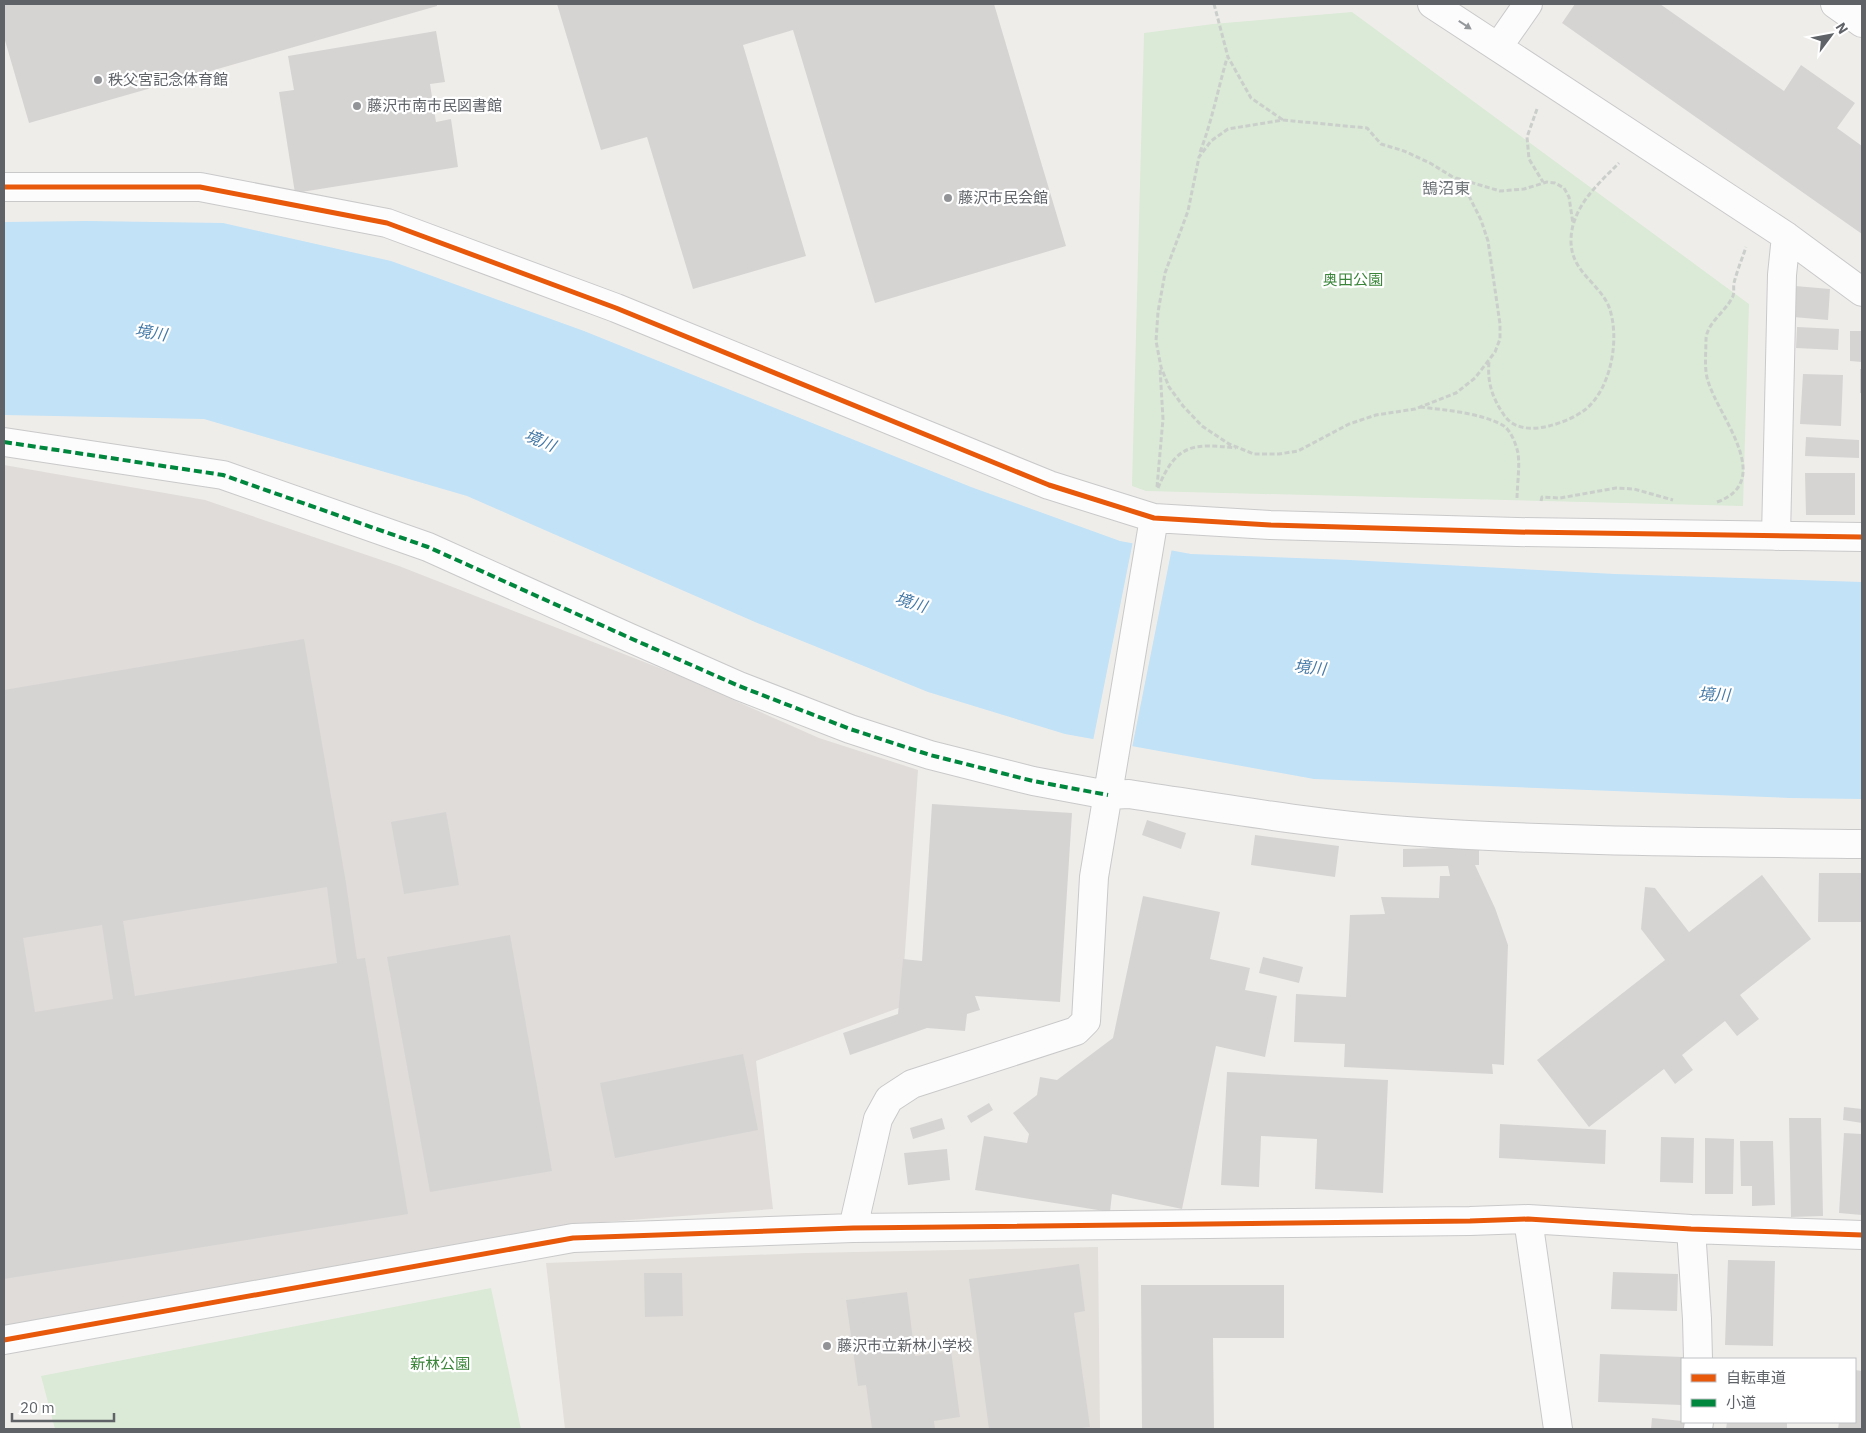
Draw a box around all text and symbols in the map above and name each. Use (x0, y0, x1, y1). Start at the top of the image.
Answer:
north arrow (1806, 10, 1856, 60)
text: N (1832, 19, 1852, 37)
one-way arrow (1458, 20, 1472, 30)
place label: 秩父宮記念体育館 (108, 70, 228, 89)
marker: 秩父宮記念体育館 (92, 74, 104, 86)
place label: 藤沢市南市民図書館 (367, 96, 502, 115)
marker: 藤沢市南市民図書館 (351, 100, 363, 112)
district label: 鵠沼東 (1422, 178, 1470, 198)
place label: 藤沢市民会館 (958, 188, 1048, 207)
marker: 藤沢市民会館 (942, 192, 954, 204)
park label: 奥田公園 (1323, 270, 1383, 289)
water label: 境川 (134, 320, 170, 345)
water label: 境川 (521, 425, 560, 456)
water label: 境川 (893, 588, 931, 617)
water label: 境川 (1293, 655, 1329, 679)
water label: 境川 (1697, 683, 1732, 705)
place label: 藤沢市立新林小学校 (837, 1336, 972, 1355)
marker: 藤沢市立新林小学校 (821, 1340, 833, 1352)
park label: 新林公園 (410, 1354, 470, 1373)
legend (1681, 1358, 1856, 1423)
text: 自転車道 (1726, 1368, 1786, 1387)
scale bar (12, 1390, 115, 1422)
text: 小道 (1726, 1393, 1756, 1412)
text: 20 m (20, 1398, 55, 1417)

